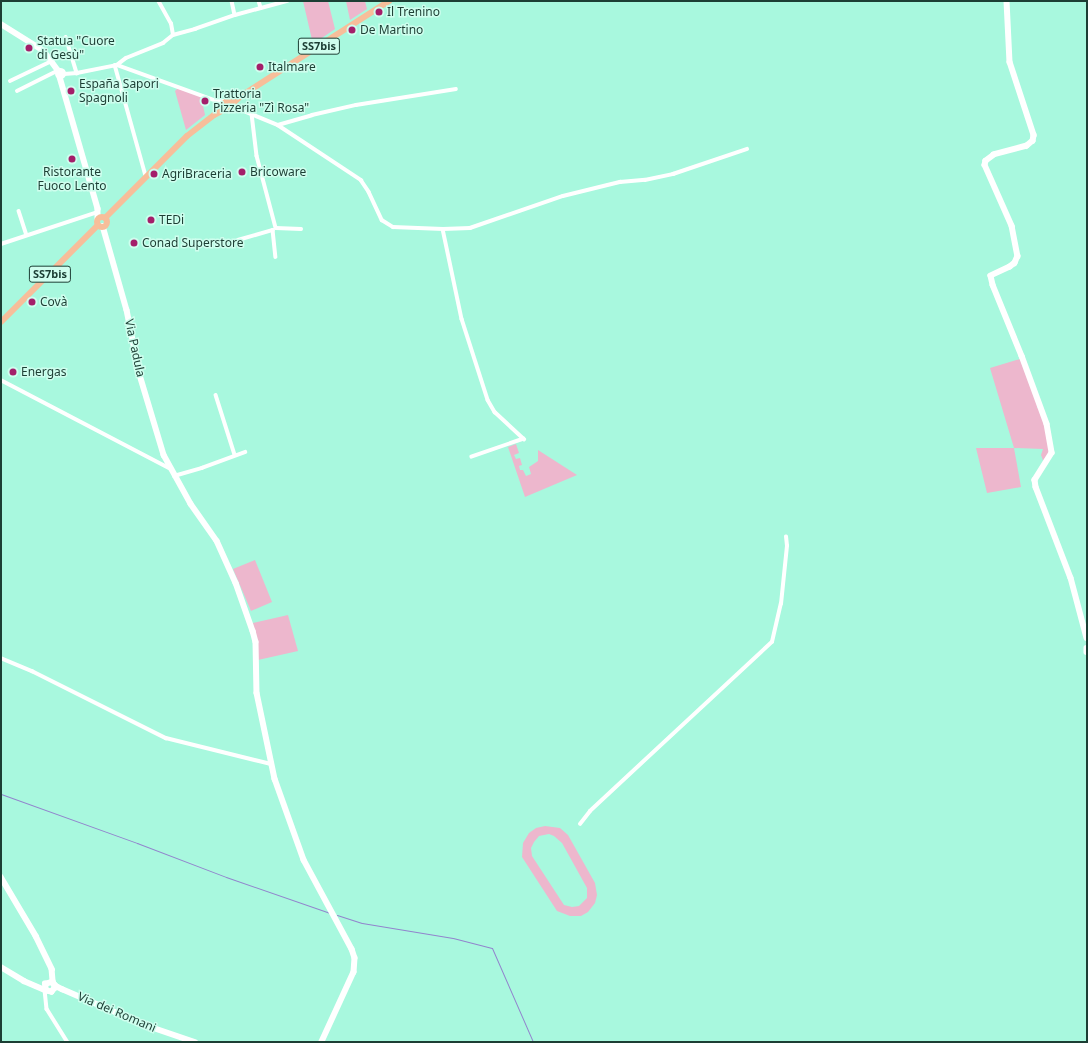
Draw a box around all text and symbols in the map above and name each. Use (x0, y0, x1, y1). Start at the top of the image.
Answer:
place label: Il Trenino (387, 5, 440, 19)
marker: Il Trenino (374, 7, 384, 17)
place label: De Martino (360, 23, 423, 37)
marker: De Martino (347, 25, 357, 35)
place label: Statua "Cuore di Gesù" (37, 34, 115, 62)
road number: SS7bis (297, 37, 341, 55)
marker: Statua "Cuore di Gesù" (24, 43, 34, 53)
place label: Italmare (268, 60, 316, 74)
marker: Italmare (255, 62, 265, 72)
place label: España Sapori Spagnoli (79, 77, 159, 105)
marker: España Sapori Spagnoli (66, 86, 76, 96)
place label: Trattoria Pizzeria "Zì Rosa" (213, 87, 309, 115)
marker: Trattoria Pizzeria "Zì Rosa" (200, 96, 210, 106)
marker: Ristorante Fuoco Lento (67, 154, 77, 164)
place label: Ristorante Fuoco Lento (37, 165, 107, 193)
place label: Bricoware (250, 165, 306, 179)
place label: AgriBraceria (162, 167, 232, 181)
marker: Bricoware (237, 167, 247, 177)
marker: AgriBraceria (149, 169, 159, 179)
place label: TEDi (159, 213, 184, 227)
marker: TEDi (146, 215, 156, 225)
place label: Conad Superstore (142, 236, 243, 250)
marker: Conad Superstore (129, 238, 139, 248)
road number: SS7bis (28, 265, 72, 283)
place label: Covà (40, 295, 67, 309)
marker: Covà (27, 297, 37, 307)
street label: Via Padula (122, 318, 148, 378)
place label: Energas (21, 365, 67, 379)
marker: Energas (8, 367, 18, 377)
street label: Via dei Romani (76, 989, 158, 1035)

